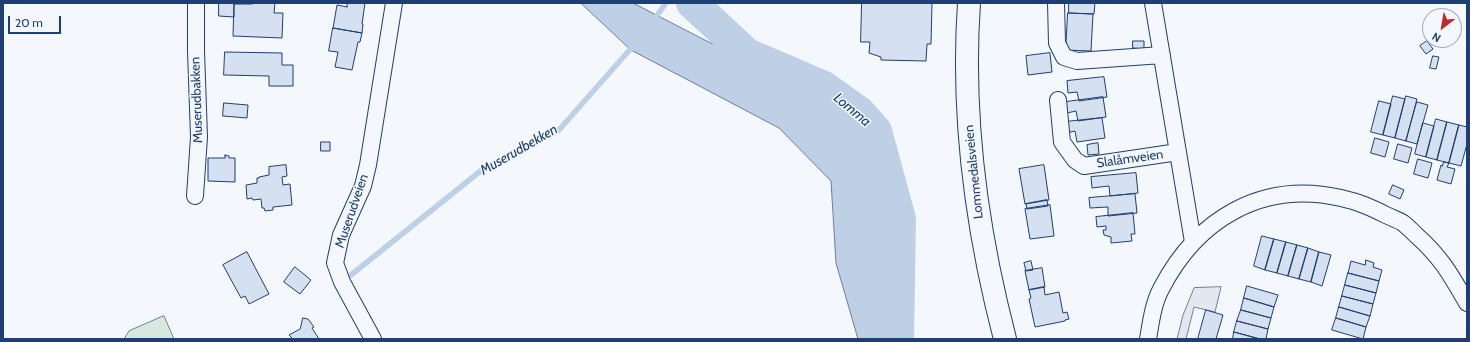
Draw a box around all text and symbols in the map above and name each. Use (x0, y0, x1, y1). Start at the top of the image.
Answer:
scale bar (10, 8, 63, 34)
north arrow (1422, 8, 1462, 48)
text: 20 m (15, 15, 43, 30)
text: N (1429, 29, 1443, 45)
street label: Muserudbakken (188, 57, 206, 143)
water label: Lomma (830, 90, 874, 130)
water label: Muserudbekken (477, 121, 561, 179)
street label: Lommedalsveien (961, 124, 987, 220)
street label: Slalåmveien (1096, 147, 1164, 171)
street label: Muserudveien (332, 172, 372, 250)

